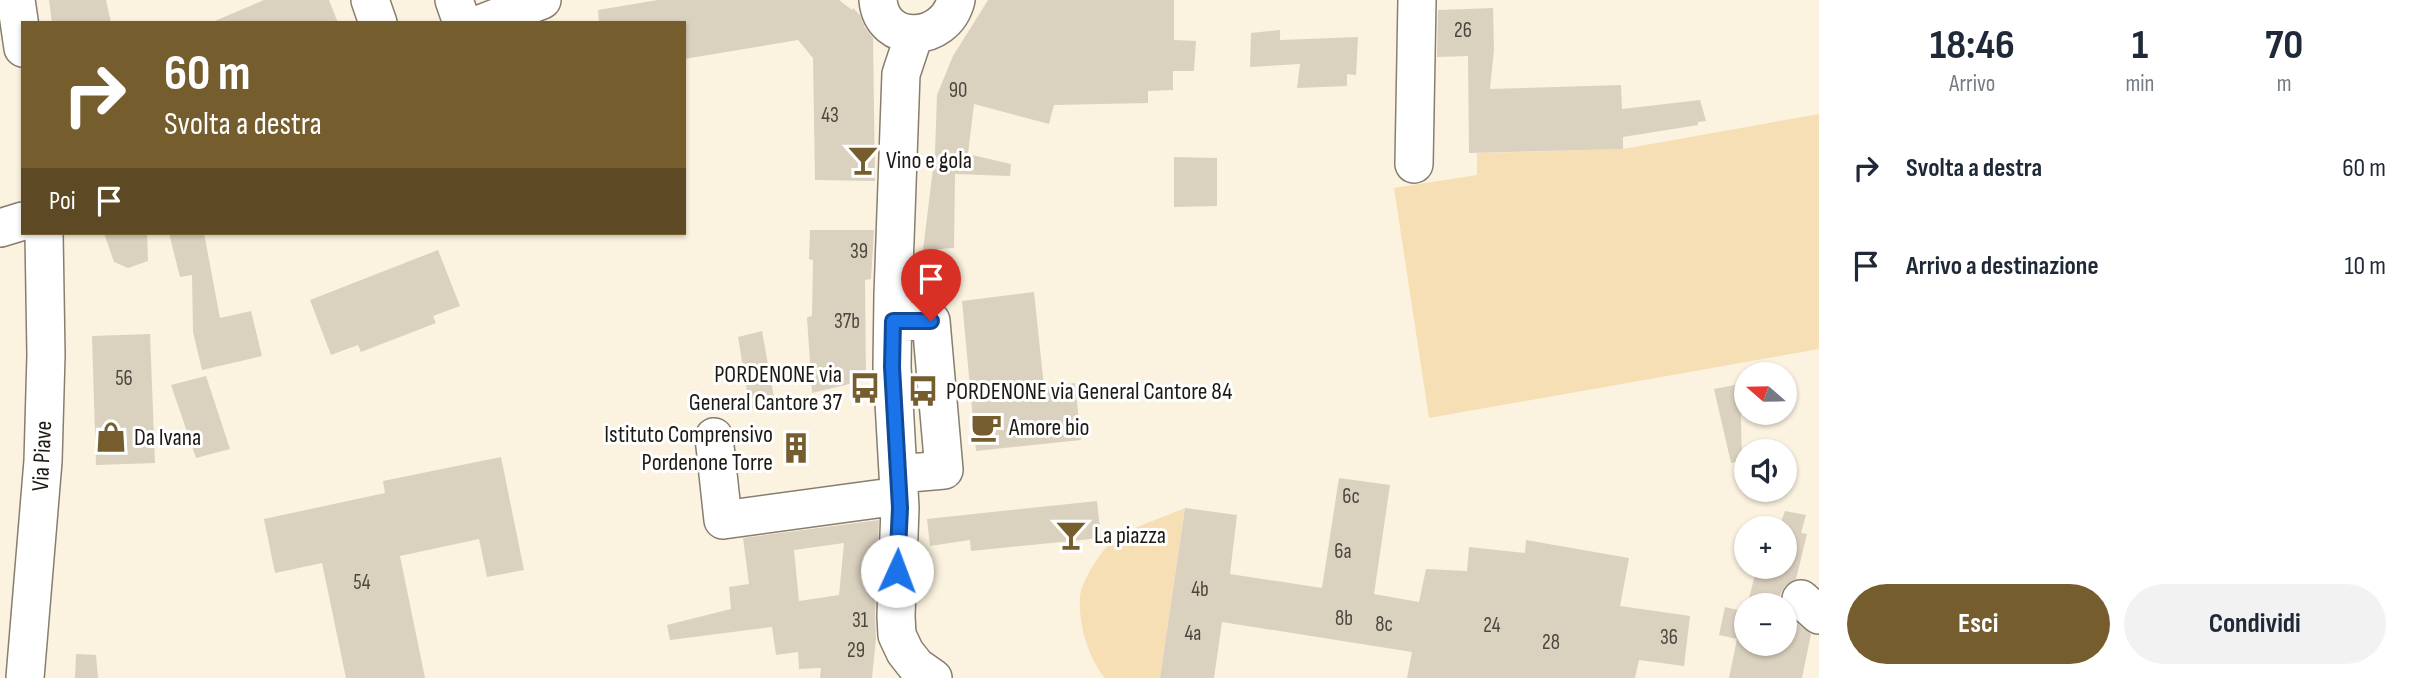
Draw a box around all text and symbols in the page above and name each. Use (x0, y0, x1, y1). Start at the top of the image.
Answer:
house number: 26 (1454, 18, 1472, 43)
text: 18:46 (1930, 20, 2015, 71)
text: 1 (2132, 20, 2148, 71)
text: 70 (2265, 20, 2303, 71)
text: 60 m (164, 45, 251, 104)
icon: right (49, 49, 140, 140)
text: Arrivo (1949, 70, 1995, 98)
text: min (2125, 70, 2154, 98)
text: m (2277, 70, 2292, 98)
house number: 90 (949, 78, 967, 103)
house number: 43 (821, 103, 839, 128)
text: Svolta a destra (164, 105, 322, 144)
bar icon: Vino e gola (846, 143, 880, 177)
place label: Vino e gola (886, 146, 972, 175)
icon: right (1847, 149, 1885, 187)
text: Svolta a destra (1906, 153, 2042, 184)
text: 60 m (2342, 153, 2386, 184)
icon: arrive (90, 182, 128, 220)
text: Poi (49, 186, 76, 217)
house number: 39 (850, 239, 868, 264)
icon: arrive (1847, 247, 1885, 285)
pin (901, 249, 961, 321)
text: Arrivo a destinazione (1906, 251, 2099, 282)
text: 10 m (2344, 251, 2386, 282)
icon: arrive (912, 260, 950, 298)
house number: 37b (834, 309, 860, 334)
place label: PORDENONE via General Cantore 37 (689, 360, 842, 417)
north arrow (1734, 362, 1797, 425)
map controls (1734, 362, 1797, 656)
house number: 56 (115, 366, 133, 391)
bus stop icon: PORDENONE via General Cantore 37 (848, 371, 882, 405)
bus stop icon: PORDENONE via General Cantore 84 (906, 374, 940, 408)
place label: PORDENONE via General Cantore 84 (946, 377, 1232, 406)
cafe icon: Amore bio (969, 410, 1003, 444)
place label: Amore bio (1008, 413, 1089, 442)
street label: Via Piave (26, 420, 58, 492)
shop icon: Da Ivana (94, 420, 128, 454)
place label: Istituto Comprensivo Pordenone Torre (604, 420, 773, 477)
place label: Da Ivana (134, 423, 201, 452)
building icon: Istituto Comprensivo Pordenone Torre (779, 431, 813, 465)
button: sound (1734, 439, 1797, 502)
house number: 6c (1342, 484, 1360, 509)
button: + (1734, 516, 1797, 579)
bar icon: La piazza (1054, 518, 1088, 552)
place label: La piazza (1094, 521, 1166, 550)
position arrow (860, 534, 934, 608)
house number: 6a (1334, 539, 1352, 564)
house number: 54 (353, 570, 371, 595)
house number: 4b (1191, 577, 1209, 602)
button: Esci (1847, 584, 2110, 664)
button: Condividi (2124, 584, 2386, 664)
button: − (1734, 593, 1797, 656)
house number: 8b (1335, 606, 1353, 631)
house number: 31 (852, 608, 869, 633)
house number: 8c (1375, 612, 1393, 637)
house number: 24 (1483, 613, 1501, 638)
house number: 4a (1185, 621, 1201, 646)
house number: 36 (1660, 625, 1678, 650)
house number: 28 (1542, 630, 1560, 655)
house number: 29 (847, 638, 865, 663)

